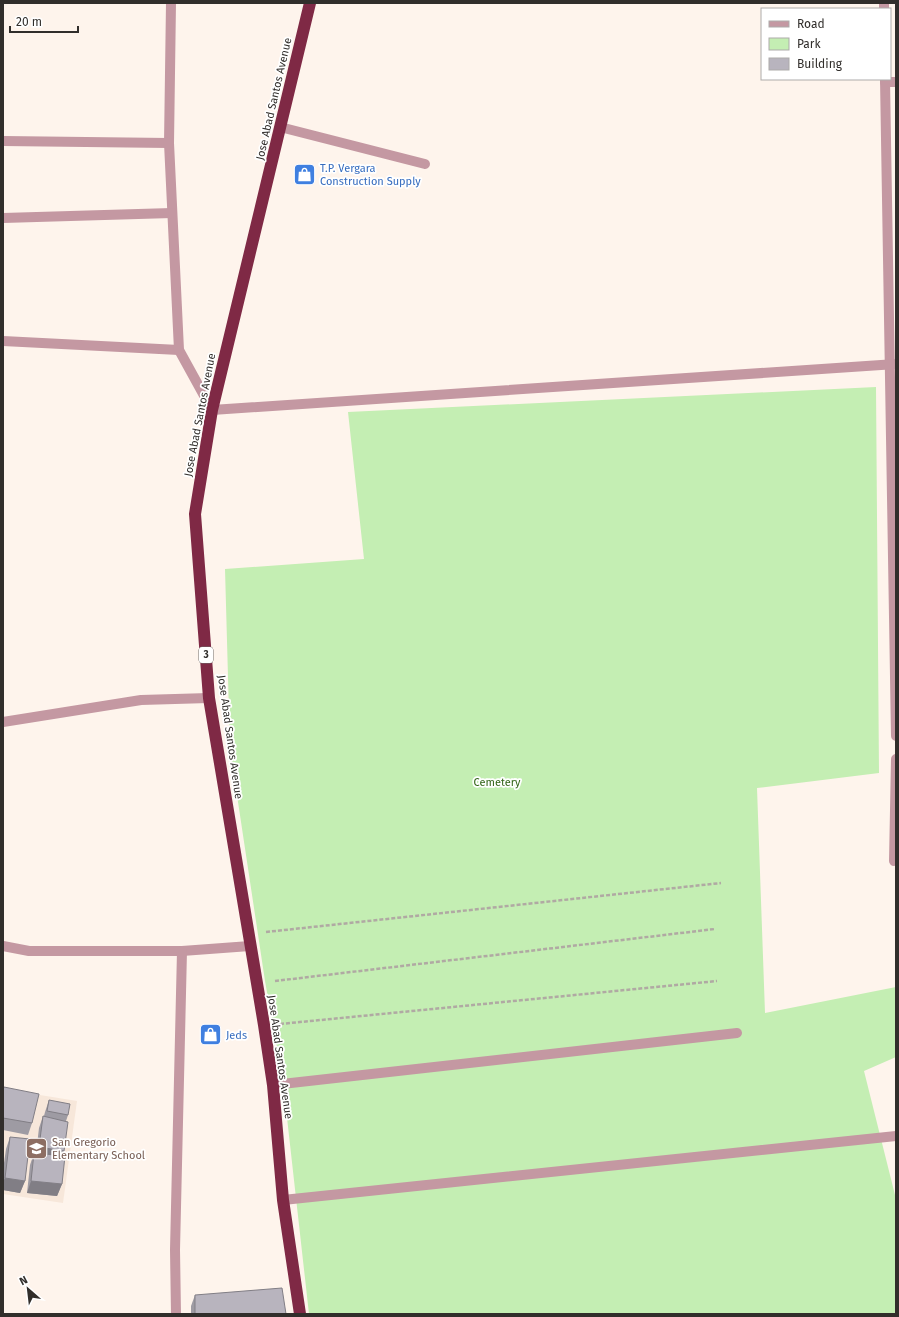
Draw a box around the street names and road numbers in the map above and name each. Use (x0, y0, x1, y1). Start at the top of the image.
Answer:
street label: Jose Abad Santos Avenue (254, 37, 294, 161)
street label: Jose Abad Santos Avenue (182, 352, 218, 478)
road number: 3 (199, 647, 213, 663)
street label: Jose Abad Santos Avenue (215, 674, 245, 800)
street label: Jose Abad Santos Avenue (265, 994, 295, 1120)

